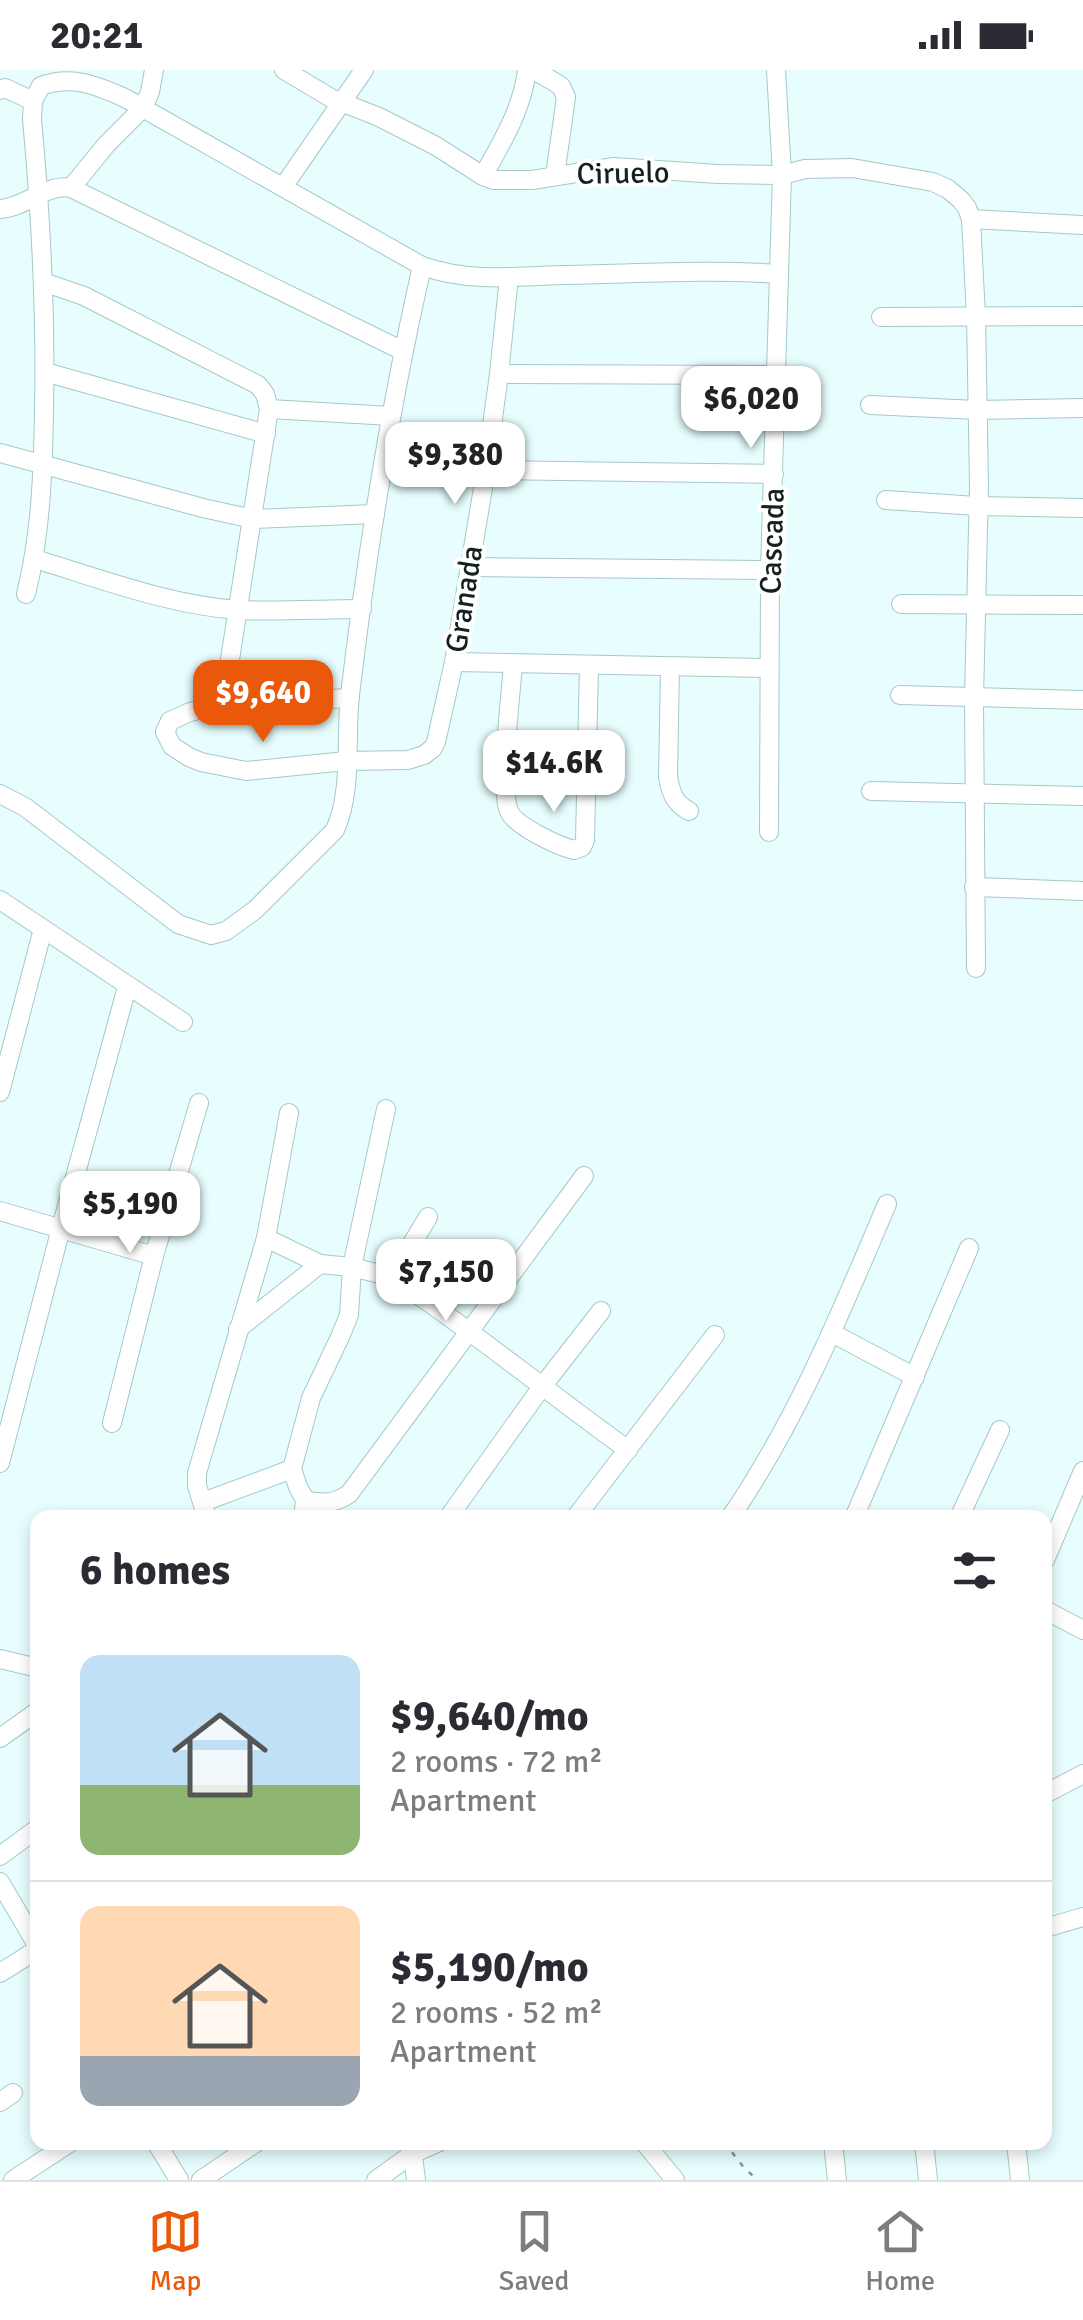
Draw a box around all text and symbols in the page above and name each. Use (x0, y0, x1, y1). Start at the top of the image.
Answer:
text: 20:21 (50, 12, 143, 59)
street label: Ciruelo (576, 154, 670, 193)
pin: $6,020 (670, 366, 832, 451)
text: $6,020 (703, 379, 799, 418)
pin: $9,380 (374, 422, 536, 507)
text: $9,380 (407, 435, 503, 474)
street label: Cascada (752, 487, 793, 595)
street label: Granada (438, 543, 491, 655)
pin: $9,640 (182, 660, 344, 745)
text: $9,640 (215, 673, 311, 712)
pin: $14.6K (473, 730, 635, 815)
text: $14.6K (505, 743, 603, 782)
pin: $5,190 (49, 1171, 211, 1256)
text: $5,190 (82, 1184, 178, 1223)
pin: $7,150 (365, 1239, 527, 1324)
text: $7,150 (398, 1252, 494, 1291)
icon: filters (947, 1543, 1002, 1598)
text: 6 homes (80, 1545, 230, 1596)
text: $9,640/mo (390, 1691, 589, 1742)
icon: home (160, 1695, 280, 1815)
text: 2 rooms · 72 m² (390, 1742, 603, 1781)
text: Apartment (390, 1781, 537, 1820)
text: $5,190/mo (390, 1942, 589, 1993)
icon: home (160, 1946, 280, 2066)
text: 2 rooms · 52 m² (390, 1993, 603, 2032)
text: Apartment (390, 2032, 537, 2071)
tab: Map (148, 2204, 203, 2298)
tab: Saved (499, 2204, 569, 2298)
tab: Home (865, 2204, 935, 2298)

